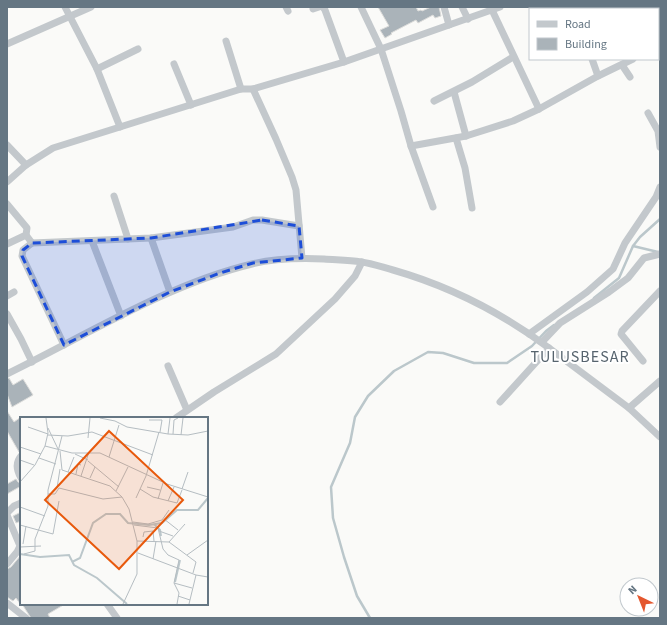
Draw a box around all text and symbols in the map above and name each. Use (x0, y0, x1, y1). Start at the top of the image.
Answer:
legend (529, 8, 659, 60)
text: Road (565, 16, 591, 33)
text: Building (565, 36, 607, 53)
district label: TULUSBESAR (530, 346, 630, 368)
inset map (20, 417, 208, 605)
north arrow (619, 577, 659, 617)
text: N (625, 582, 640, 598)

